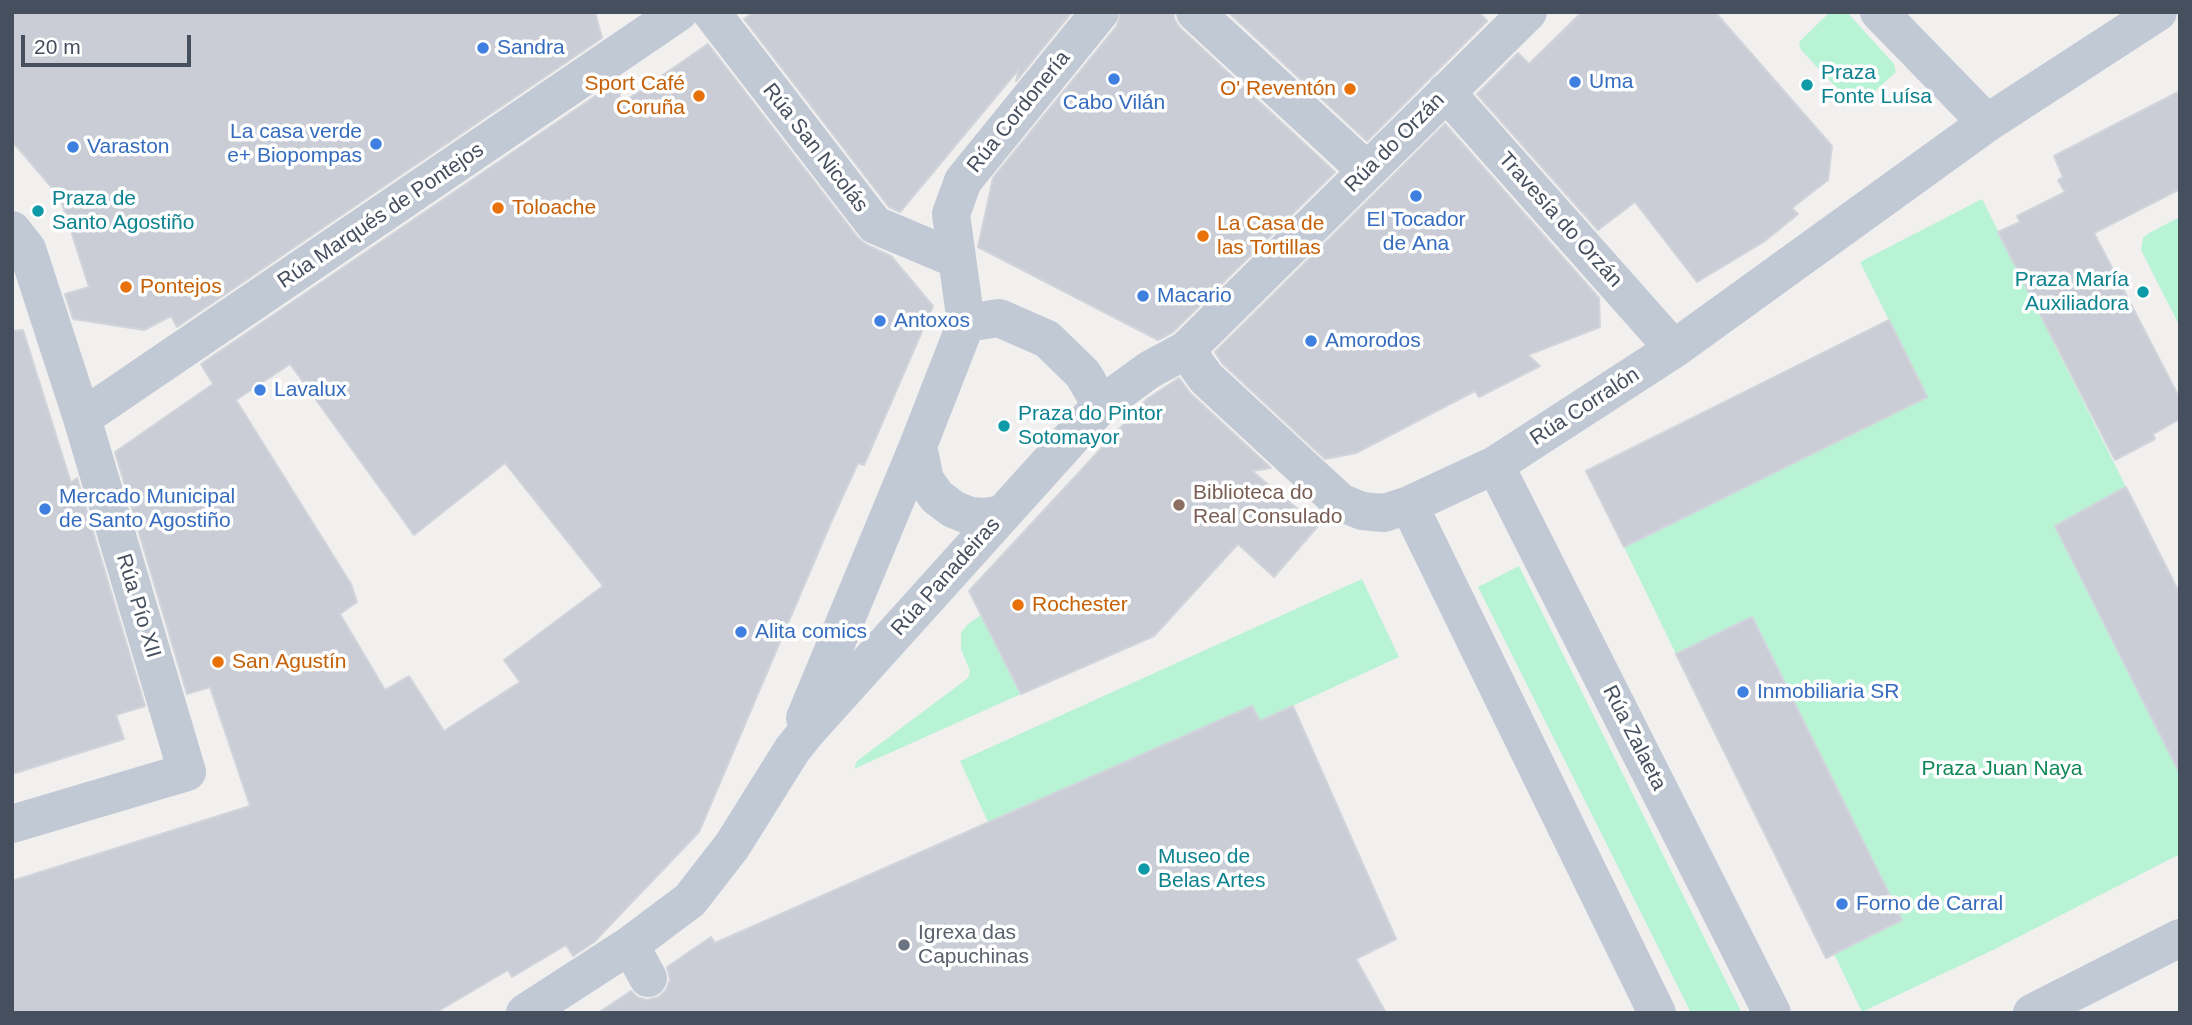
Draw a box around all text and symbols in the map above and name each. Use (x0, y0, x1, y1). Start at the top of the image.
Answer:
scale bar (24, 21, 194, 65)
text: 20 m (34, 35, 81, 58)
place label: Sandra (497, 35, 565, 61)
marker: Sandra (475, 40, 491, 56)
street label: Rúa Cordonería (962, 46, 1076, 178)
place label: Praza Fonte Luísa (1821, 60, 1932, 110)
place label: Uma (1589, 69, 1633, 95)
place label: Sport Café Coruña (585, 71, 685, 121)
marker: Cabo Vilán (1106, 71, 1122, 87)
marker: Uma (1567, 74, 1583, 90)
place label: O' Reventón (1220, 76, 1336, 102)
marker: Praza Fonte Luísa (1799, 77, 1815, 93)
street label: Rúa San Nicolás (757, 79, 873, 217)
marker: O' Reventón (1342, 81, 1358, 97)
marker: Sport Café Coruña (691, 88, 707, 104)
street label: Rúa do Orzán (1340, 88, 1450, 198)
place label: Cabo Vilán (1063, 90, 1165, 116)
place label: La casa verde e+ Biopompas (227, 119, 362, 169)
place label: Varaston (87, 134, 169, 160)
marker: La casa verde e+ Biopompas (368, 136, 384, 152)
street label: Rúa Marqués de Pontejos (273, 138, 489, 294)
marker: Varaston (65, 139, 81, 155)
street label: Travesía do Orzán (1493, 147, 1627, 293)
place label: Praza de Santo Agostiño (52, 186, 194, 236)
marker: El Tocador de Ana (1408, 188, 1424, 204)
place label: Toloache (512, 195, 596, 221)
marker: Toloache (490, 200, 506, 216)
marker: Praza de Santo Agostiño (30, 203, 46, 219)
place label: El Tocador de Ana (1366, 207, 1466, 257)
place label: La Casa de las Tortillas (1217, 211, 1324, 261)
marker: La Casa de las Tortillas (1195, 228, 1211, 244)
place label: Praza María Auxiliadora (2015, 267, 2129, 317)
place label: Pontejos (140, 274, 222, 300)
marker: Pontejos (118, 279, 134, 295)
place label: Macario (1157, 283, 1232, 309)
marker: Praza María Auxiliadora (2135, 284, 2151, 300)
marker: Macario (1135, 288, 1151, 304)
place label: Antoxos (894, 308, 970, 334)
marker: Antoxos (872, 313, 888, 329)
place label: Amorodos (1325, 328, 1421, 354)
marker: Amorodos (1303, 333, 1319, 349)
street label: Rúa Corralón (1526, 362, 1644, 452)
place label: Lavalux (274, 377, 346, 403)
marker: Lavalux (252, 382, 268, 398)
place label: Praza do Pintor Sotomayor (1018, 401, 1163, 451)
marker: Praza do Pintor Sotomayor (996, 418, 1012, 434)
place label: Biblioteca do Real Consulado (1193, 480, 1342, 530)
place label: Mercado Municipal de Santo Agostiño (59, 484, 235, 534)
marker: Biblioteca do Real Consulado (1171, 497, 1187, 513)
marker: Mercado Municipal de Santo Agostiño (37, 501, 53, 517)
street label: Rúa Panadeiras (886, 513, 1006, 641)
street label: Rúa Pío XII (110, 551, 166, 661)
place label: Rochester (1032, 592, 1128, 618)
marker: Rochester (1010, 597, 1026, 613)
place label: Alita comics (755, 619, 867, 645)
marker: Alita comics (733, 624, 749, 640)
place label: San Agustín (232, 649, 346, 675)
marker: San Agustín (210, 654, 226, 670)
place label: Inmobiliaria SR (1757, 679, 1899, 705)
street label: Rúa Zalaeta (1597, 681, 1671, 795)
marker: Inmobiliaria SR (1735, 684, 1751, 700)
park label: Praza Juan Naya (1921, 756, 2083, 782)
place label: Museo de Belas Artes (1158, 844, 1265, 894)
marker: Museo de Belas Artes (1136, 861, 1152, 877)
place label: Forno de Carral (1856, 891, 2003, 917)
marker: Forno de Carral (1834, 896, 1850, 912)
place label: Igrexa das Capuchinas (918, 920, 1029, 970)
marker: Igrexa das Capuchinas (896, 937, 912, 953)

